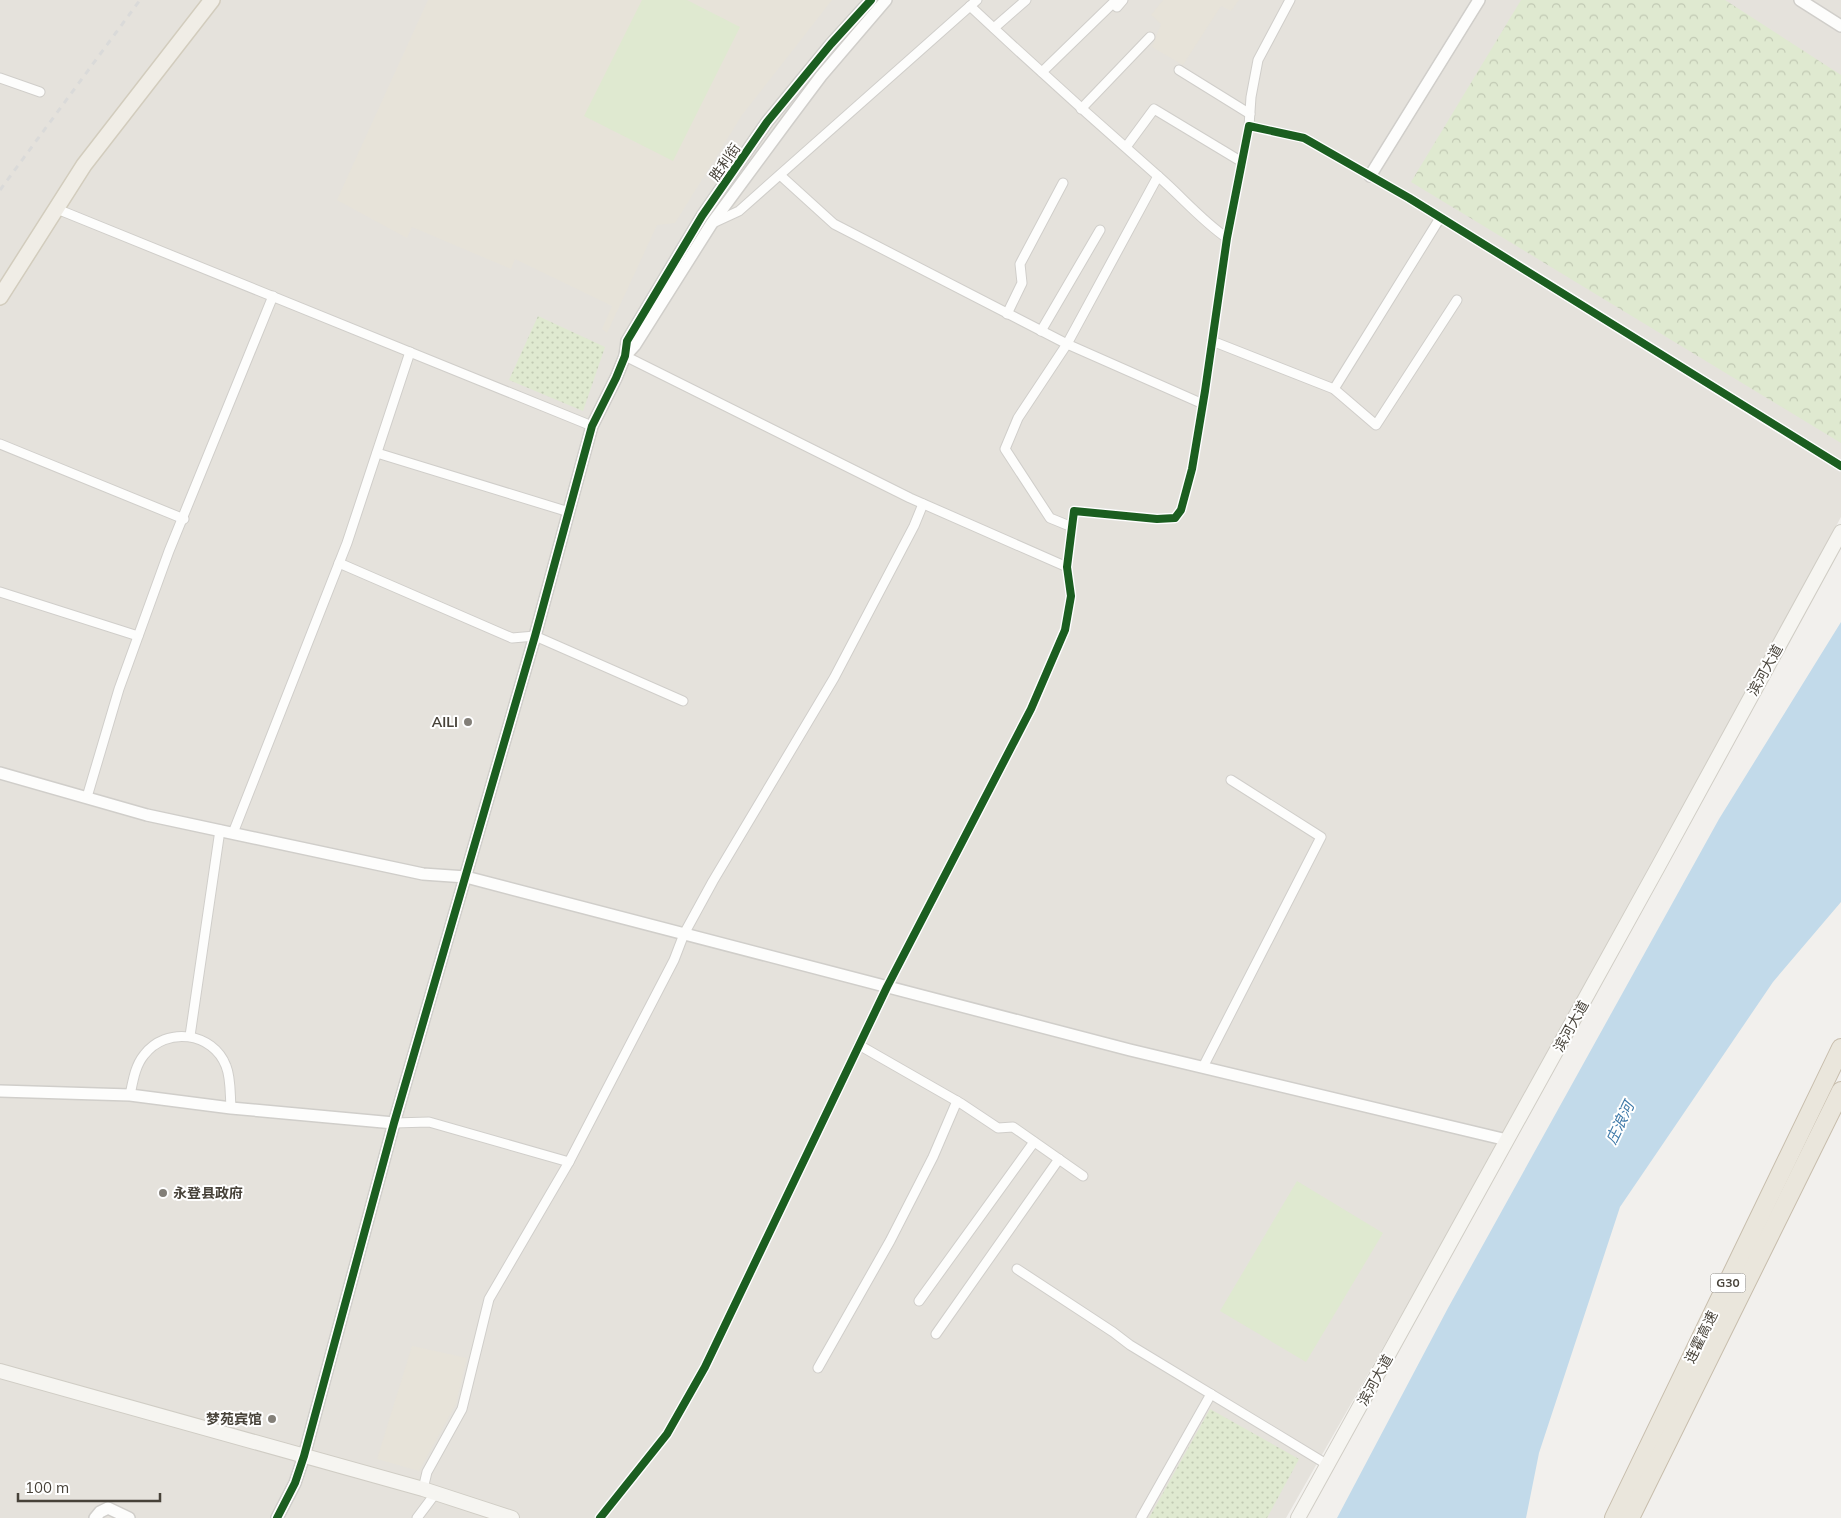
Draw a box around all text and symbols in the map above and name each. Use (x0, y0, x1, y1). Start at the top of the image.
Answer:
street label: 胜利街 (706, 140, 744, 184)
street label: 滨河大道 (1744, 641, 1786, 699)
place label: AILI (432, 713, 458, 731)
marker: AILI (462, 716, 474, 728)
street label: 滨河大道 (1550, 997, 1592, 1055)
water label: 庄浪河 (1601, 1096, 1639, 1147)
place label: 永登县政府 (173, 1184, 243, 1202)
marker: 永登县政府 (157, 1187, 169, 1199)
road number: G30 (1710, 1274, 1746, 1292)
street label: 连霍高速 (1681, 1308, 1721, 1366)
street label: 滨河大道 (1354, 1351, 1396, 1409)
place label: 梦苑宾馆 (206, 1410, 262, 1428)
marker: 梦苑宾馆 (266, 1413, 278, 1425)
scale bar (18, 1470, 160, 1502)
text: 100 m (25, 1478, 69, 1497)

